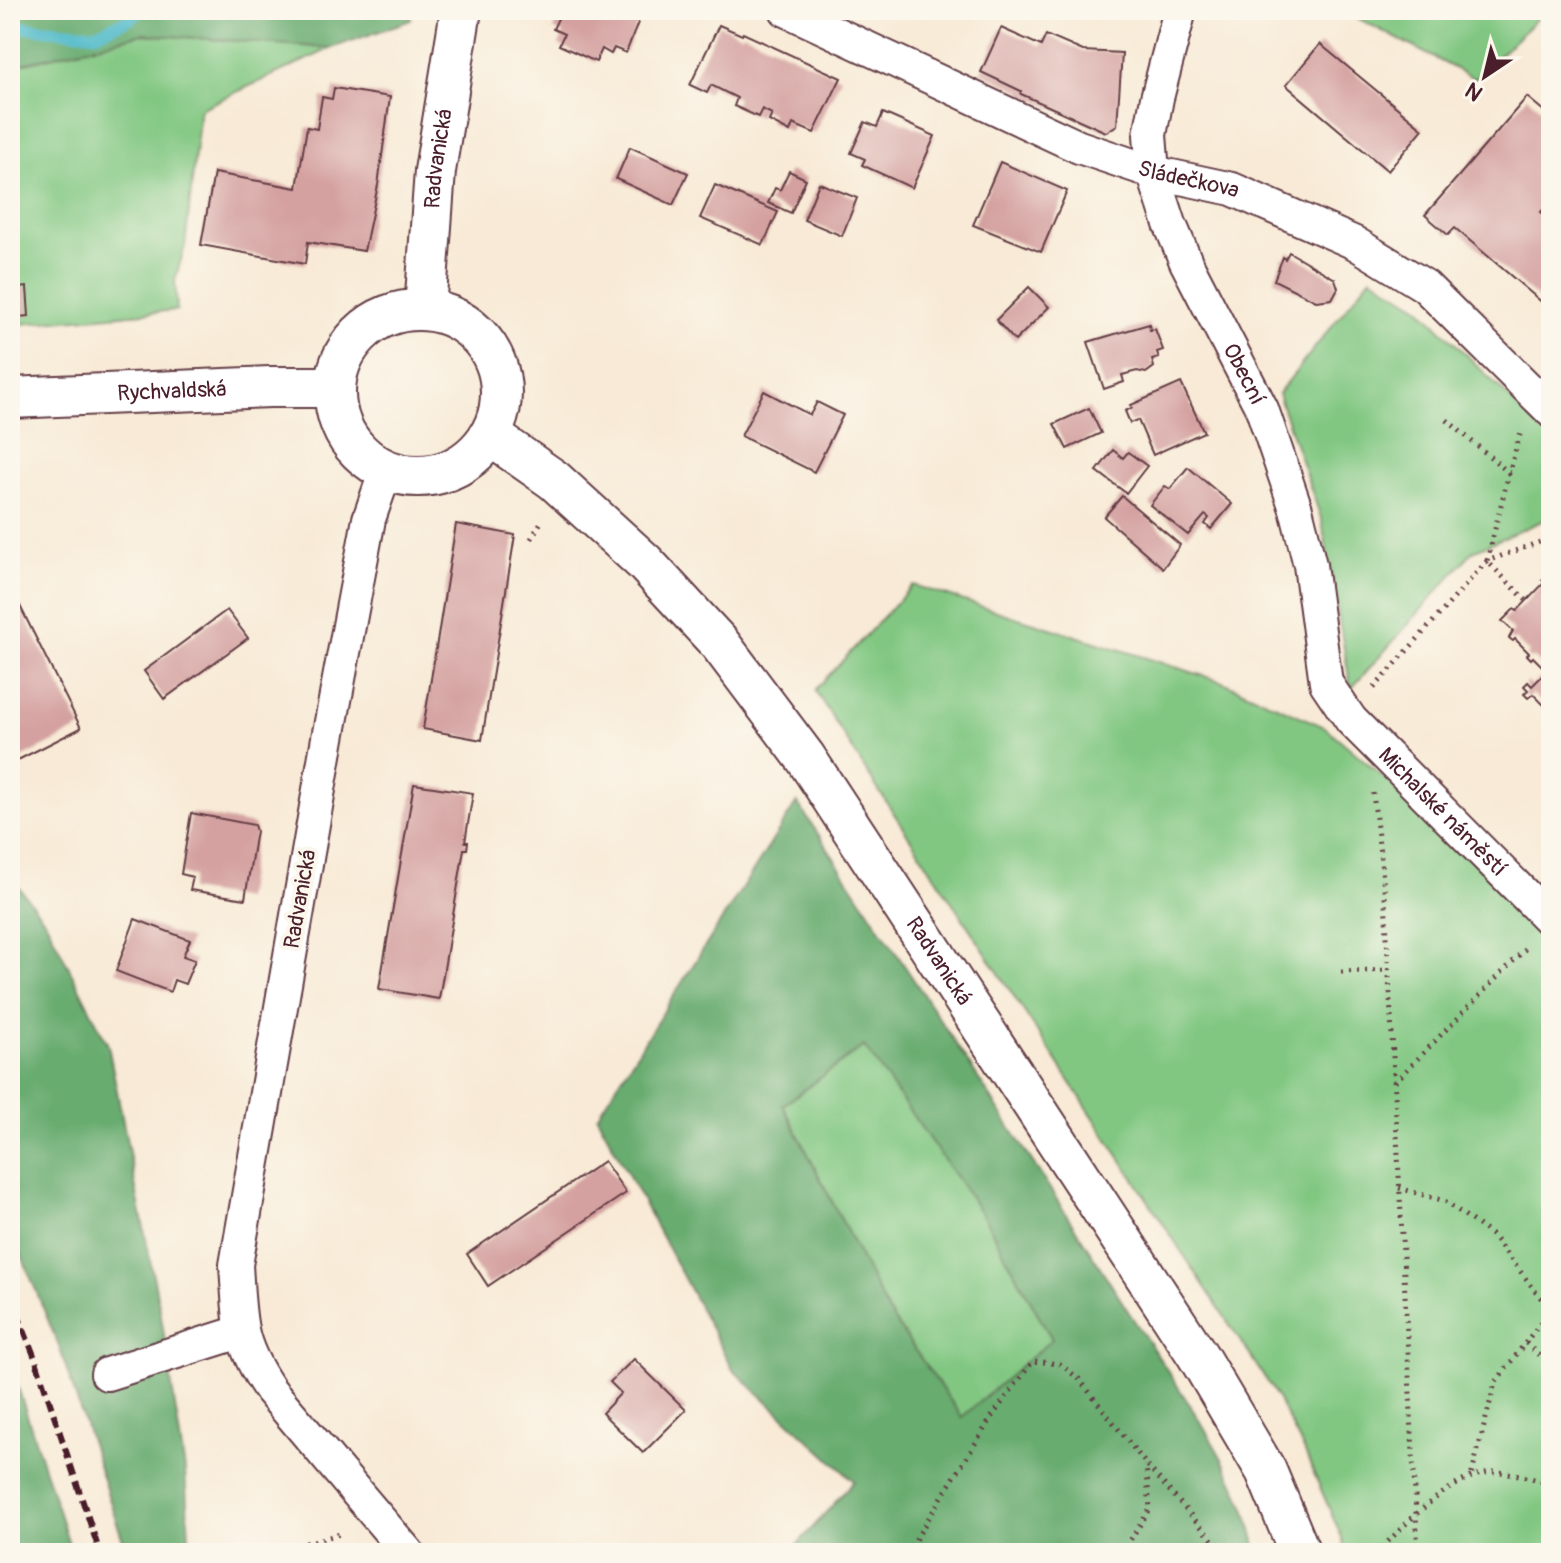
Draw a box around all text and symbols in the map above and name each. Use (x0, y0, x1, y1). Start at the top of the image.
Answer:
north arrow (1445, 36, 1525, 116)
text: N (1460, 76, 1488, 107)
street label: Radvanická (418, 107, 459, 209)
street label: Sládečkova (1134, 154, 1244, 205)
street label: Obecní (1217, 339, 1271, 410)
street label: Rychvaldská (117, 375, 227, 407)
street label: Michalské náměstí (1372, 741, 1513, 883)
street label: Radvanická (278, 847, 322, 951)
street label: Radvanická (900, 912, 978, 1011)

